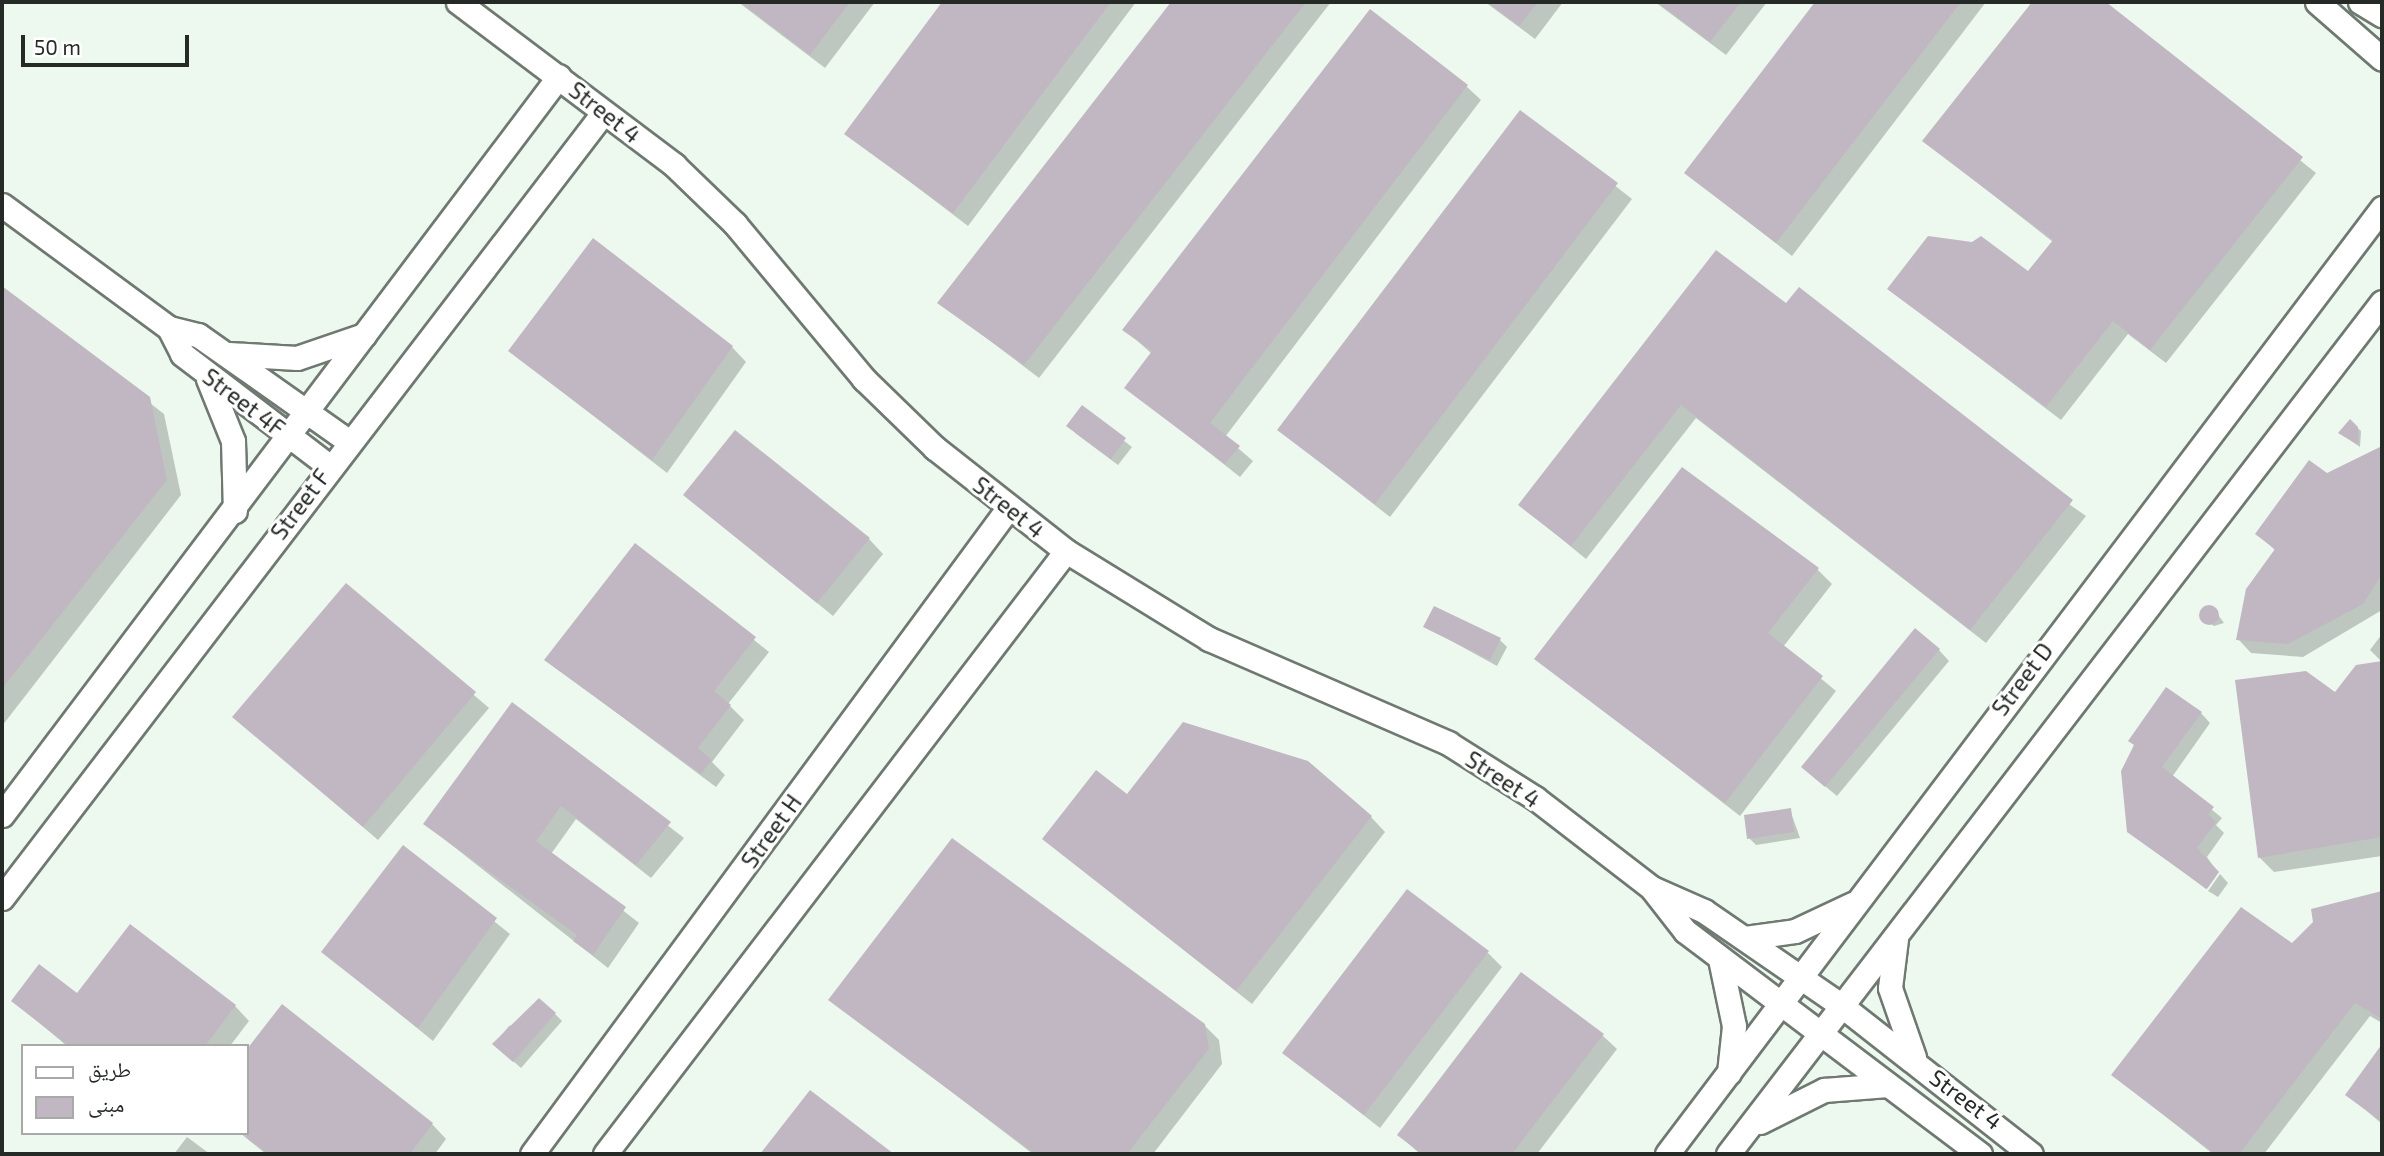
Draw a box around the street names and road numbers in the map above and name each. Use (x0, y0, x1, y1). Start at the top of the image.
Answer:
street label: Street 4 (564, 76, 646, 148)
street label: Street 4F (198, 362, 290, 442)
street label: Street F (264, 463, 336, 545)
street label: Street 4 (968, 471, 1050, 543)
street label: Street D (1986, 637, 2058, 721)
street label: Street 4 (1461, 745, 1545, 813)
street label: Street H (735, 789, 807, 873)
street label: Street 4 (1924, 1063, 2008, 1135)

